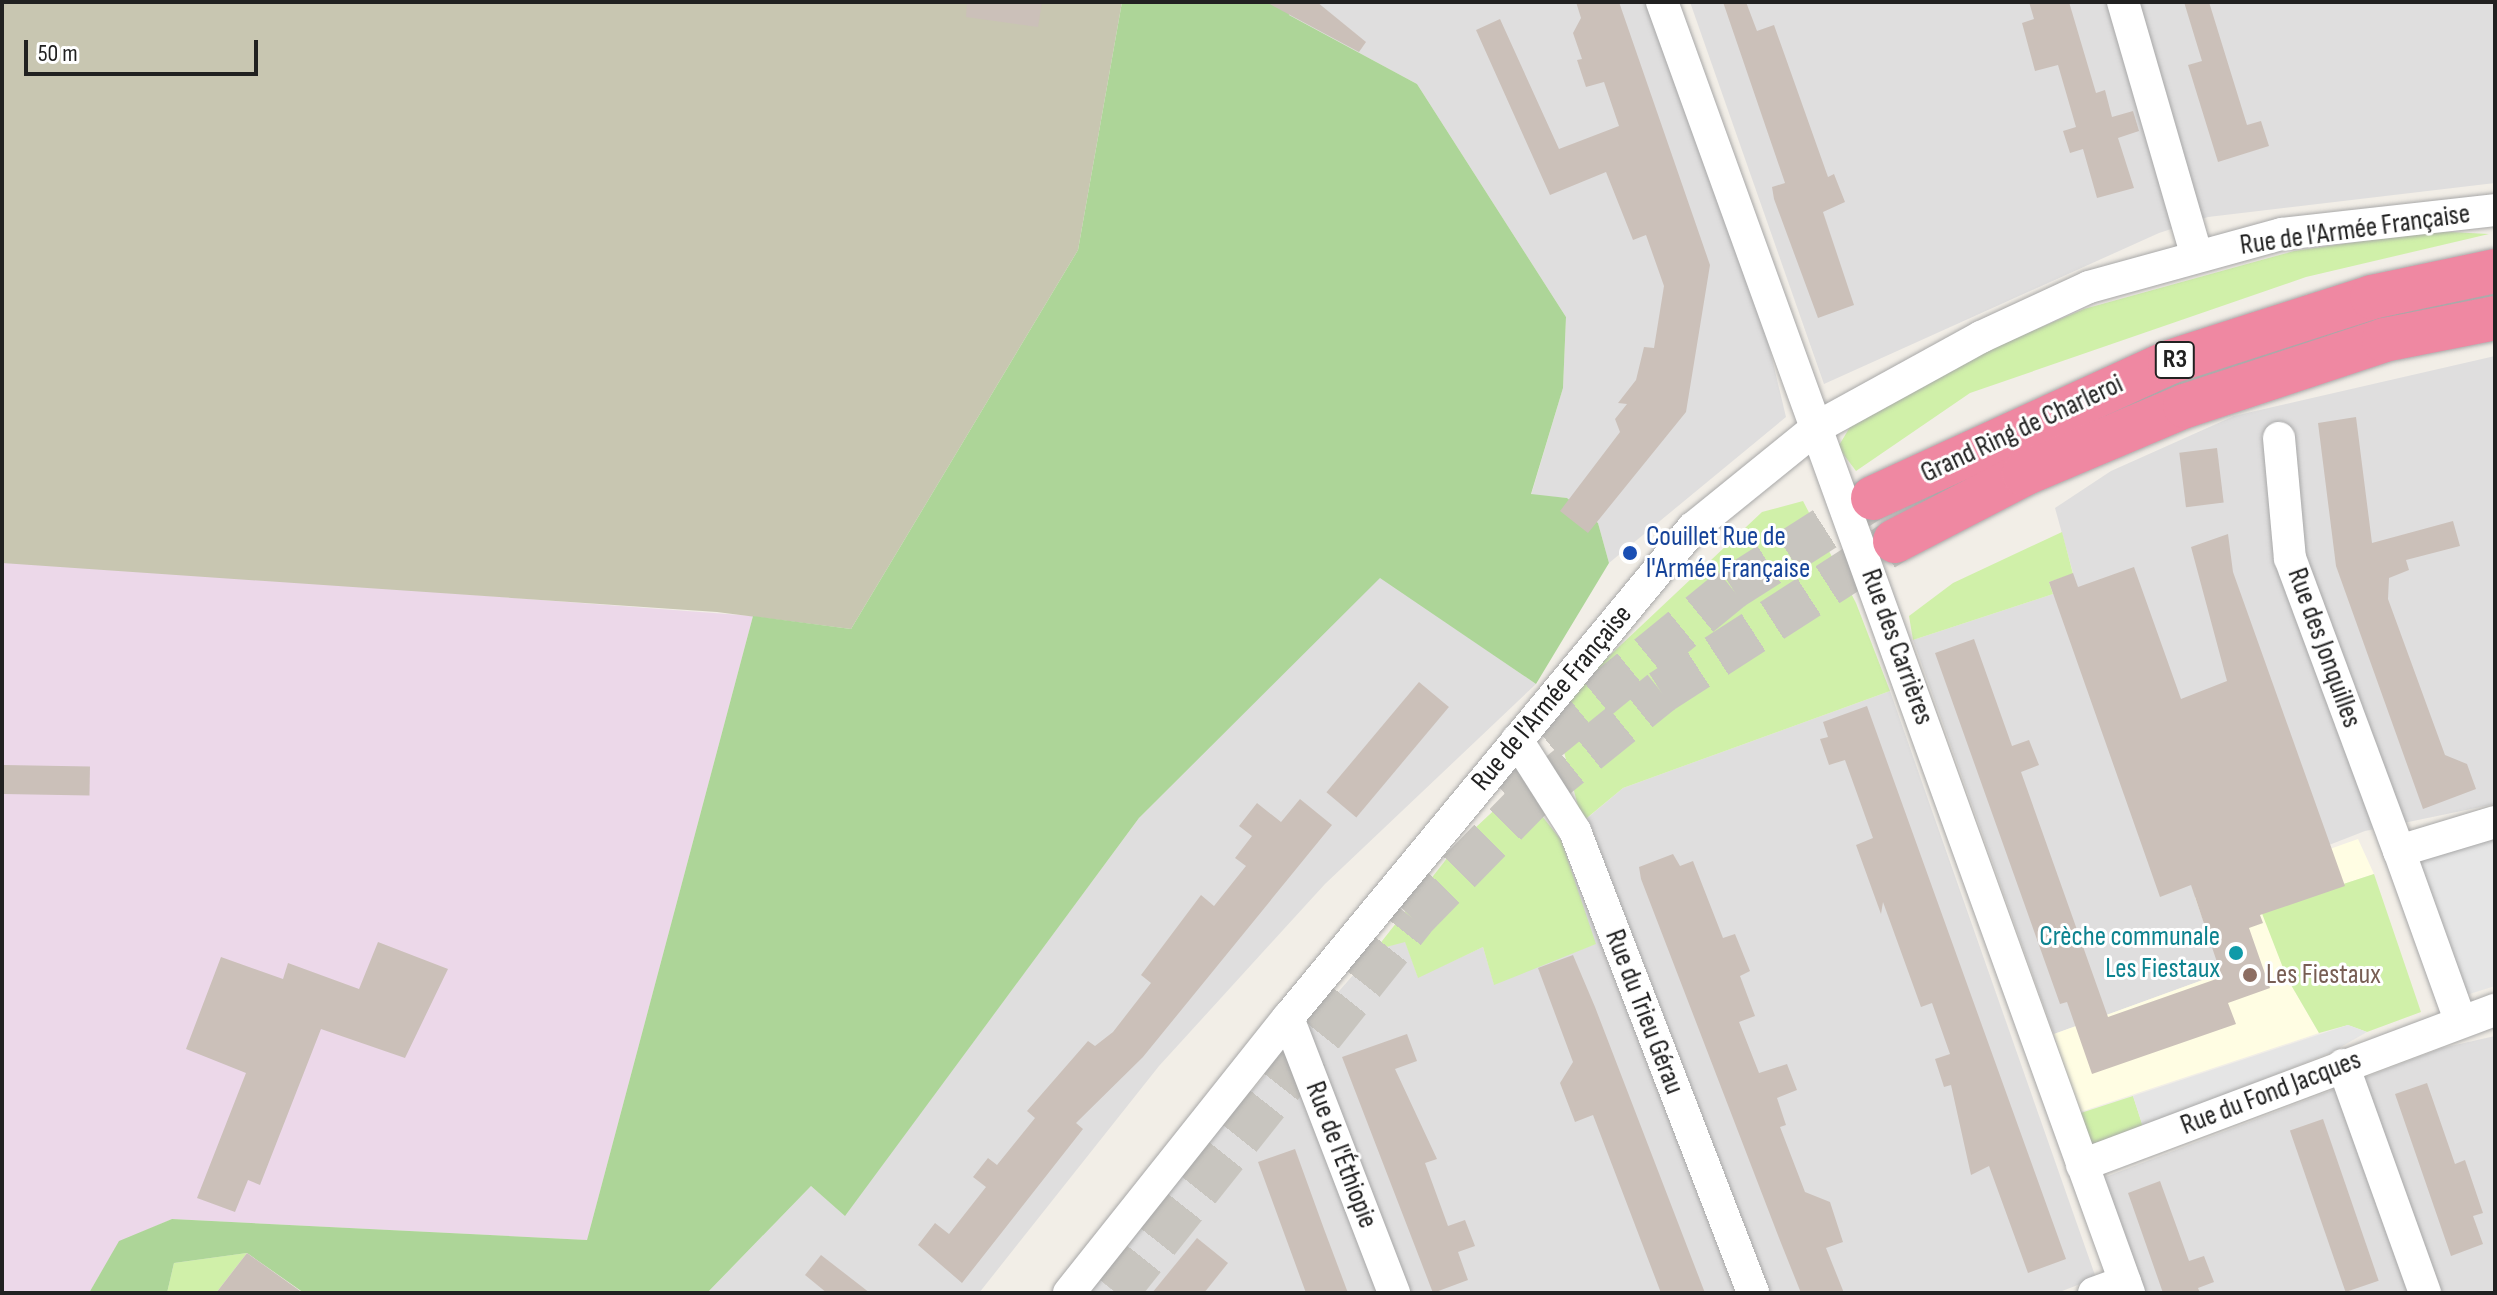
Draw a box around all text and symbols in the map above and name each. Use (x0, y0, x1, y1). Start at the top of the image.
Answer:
scale bar (28, 24, 262, 74)
text: 50 m (38, 39, 78, 68)
street label: Rue de l'Armée Française (2238, 197, 2472, 263)
road number: R3 (2153, 338, 2197, 382)
street label: Grand Ring de Charleroi (1916, 368, 2128, 490)
place label: Couillet Rue de l'Armée Française (1646, 520, 1810, 586)
marker: Couillet Rue de l'Armée Française (1621, 544, 1639, 562)
street label: Rue des Jonquilles (2280, 564, 2368, 732)
street label: Rue des Carrières (1853, 565, 1941, 729)
street label: Rue de l'Armée Française (1465, 598, 1639, 798)
place label: Crèche communale Les Fiestaux (2039, 920, 2220, 986)
street label: Rue du Trieu Gérau (1597, 925, 1691, 1099)
marker: Crèche communale Les Fiestaux (2227, 944, 2245, 962)
place label: Les Fiestaux (2266, 958, 2381, 992)
marker: Les Fiestaux (2241, 966, 2259, 984)
street label: Rue du Fond Jacques (2176, 1043, 2366, 1143)
street label: Rue de l'Éthiopie (1298, 1077, 1384, 1233)

